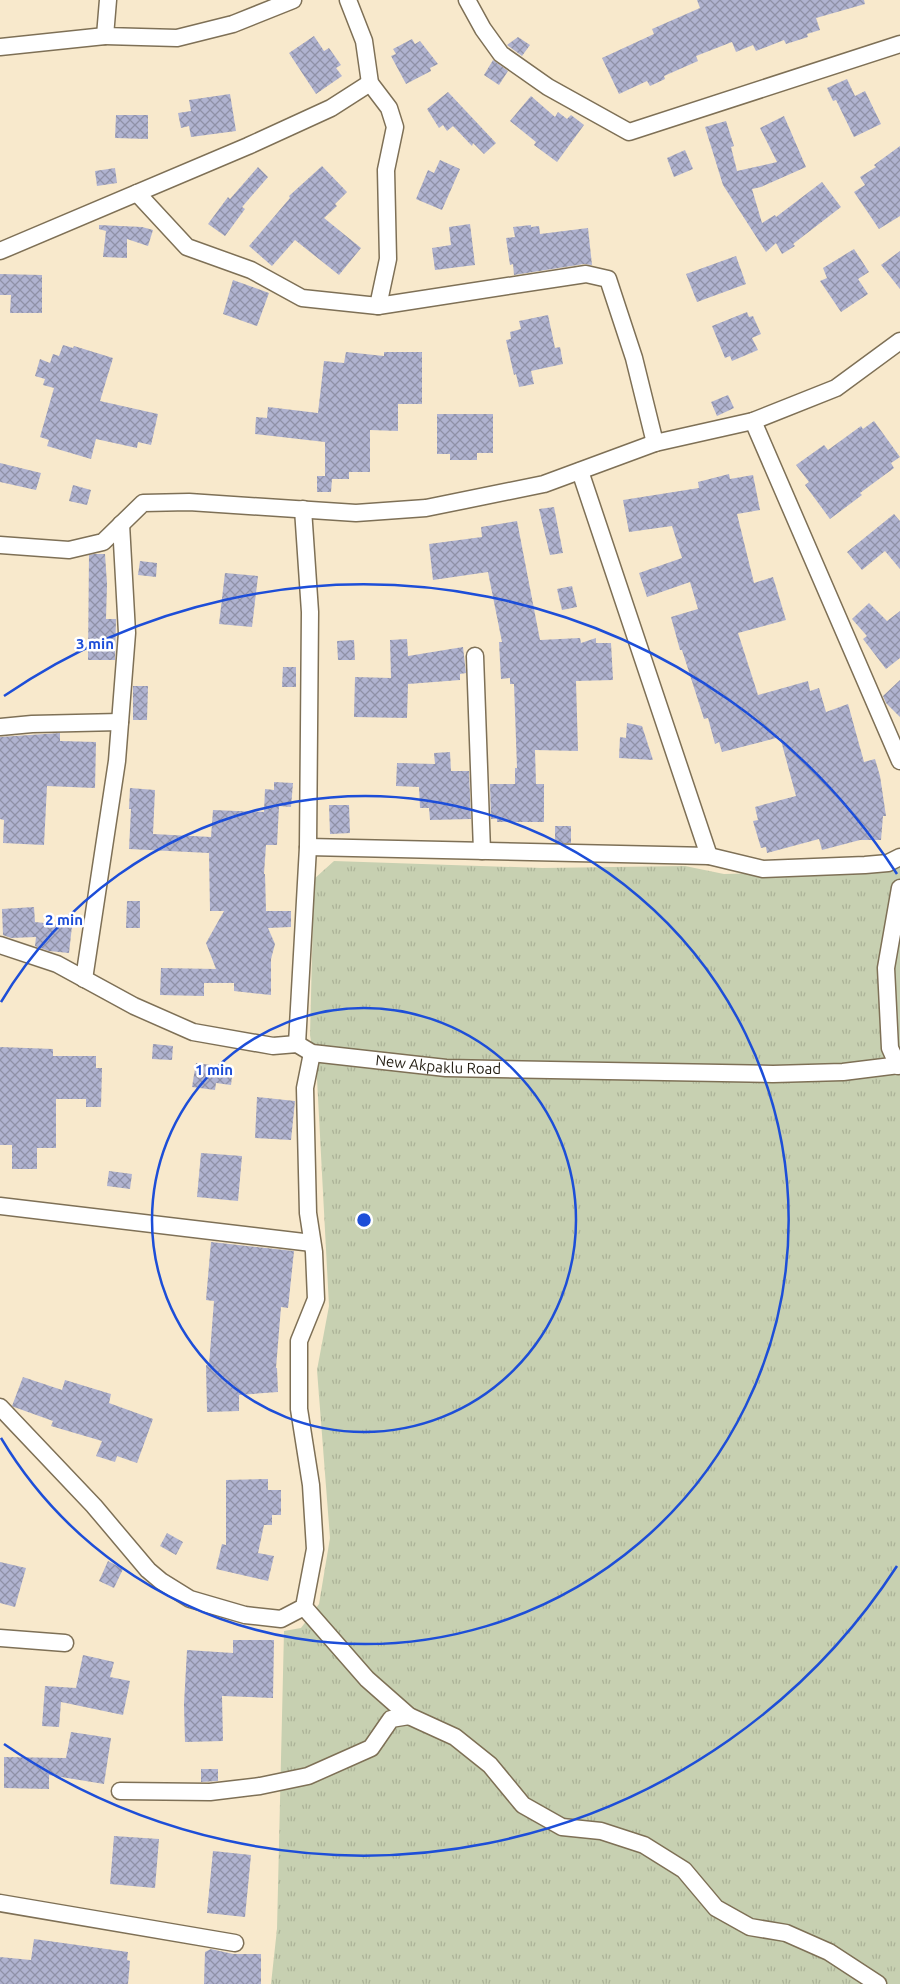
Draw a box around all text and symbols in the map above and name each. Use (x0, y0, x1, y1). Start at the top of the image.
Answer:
text: 3 min (76, 635, 114, 652)
text: 2 min (45, 911, 83, 928)
street label: New Akpaklu Road (375, 1051, 501, 1077)
text: 1 min (195, 1061, 233, 1078)
centre of rings (355, 1211, 373, 1229)

